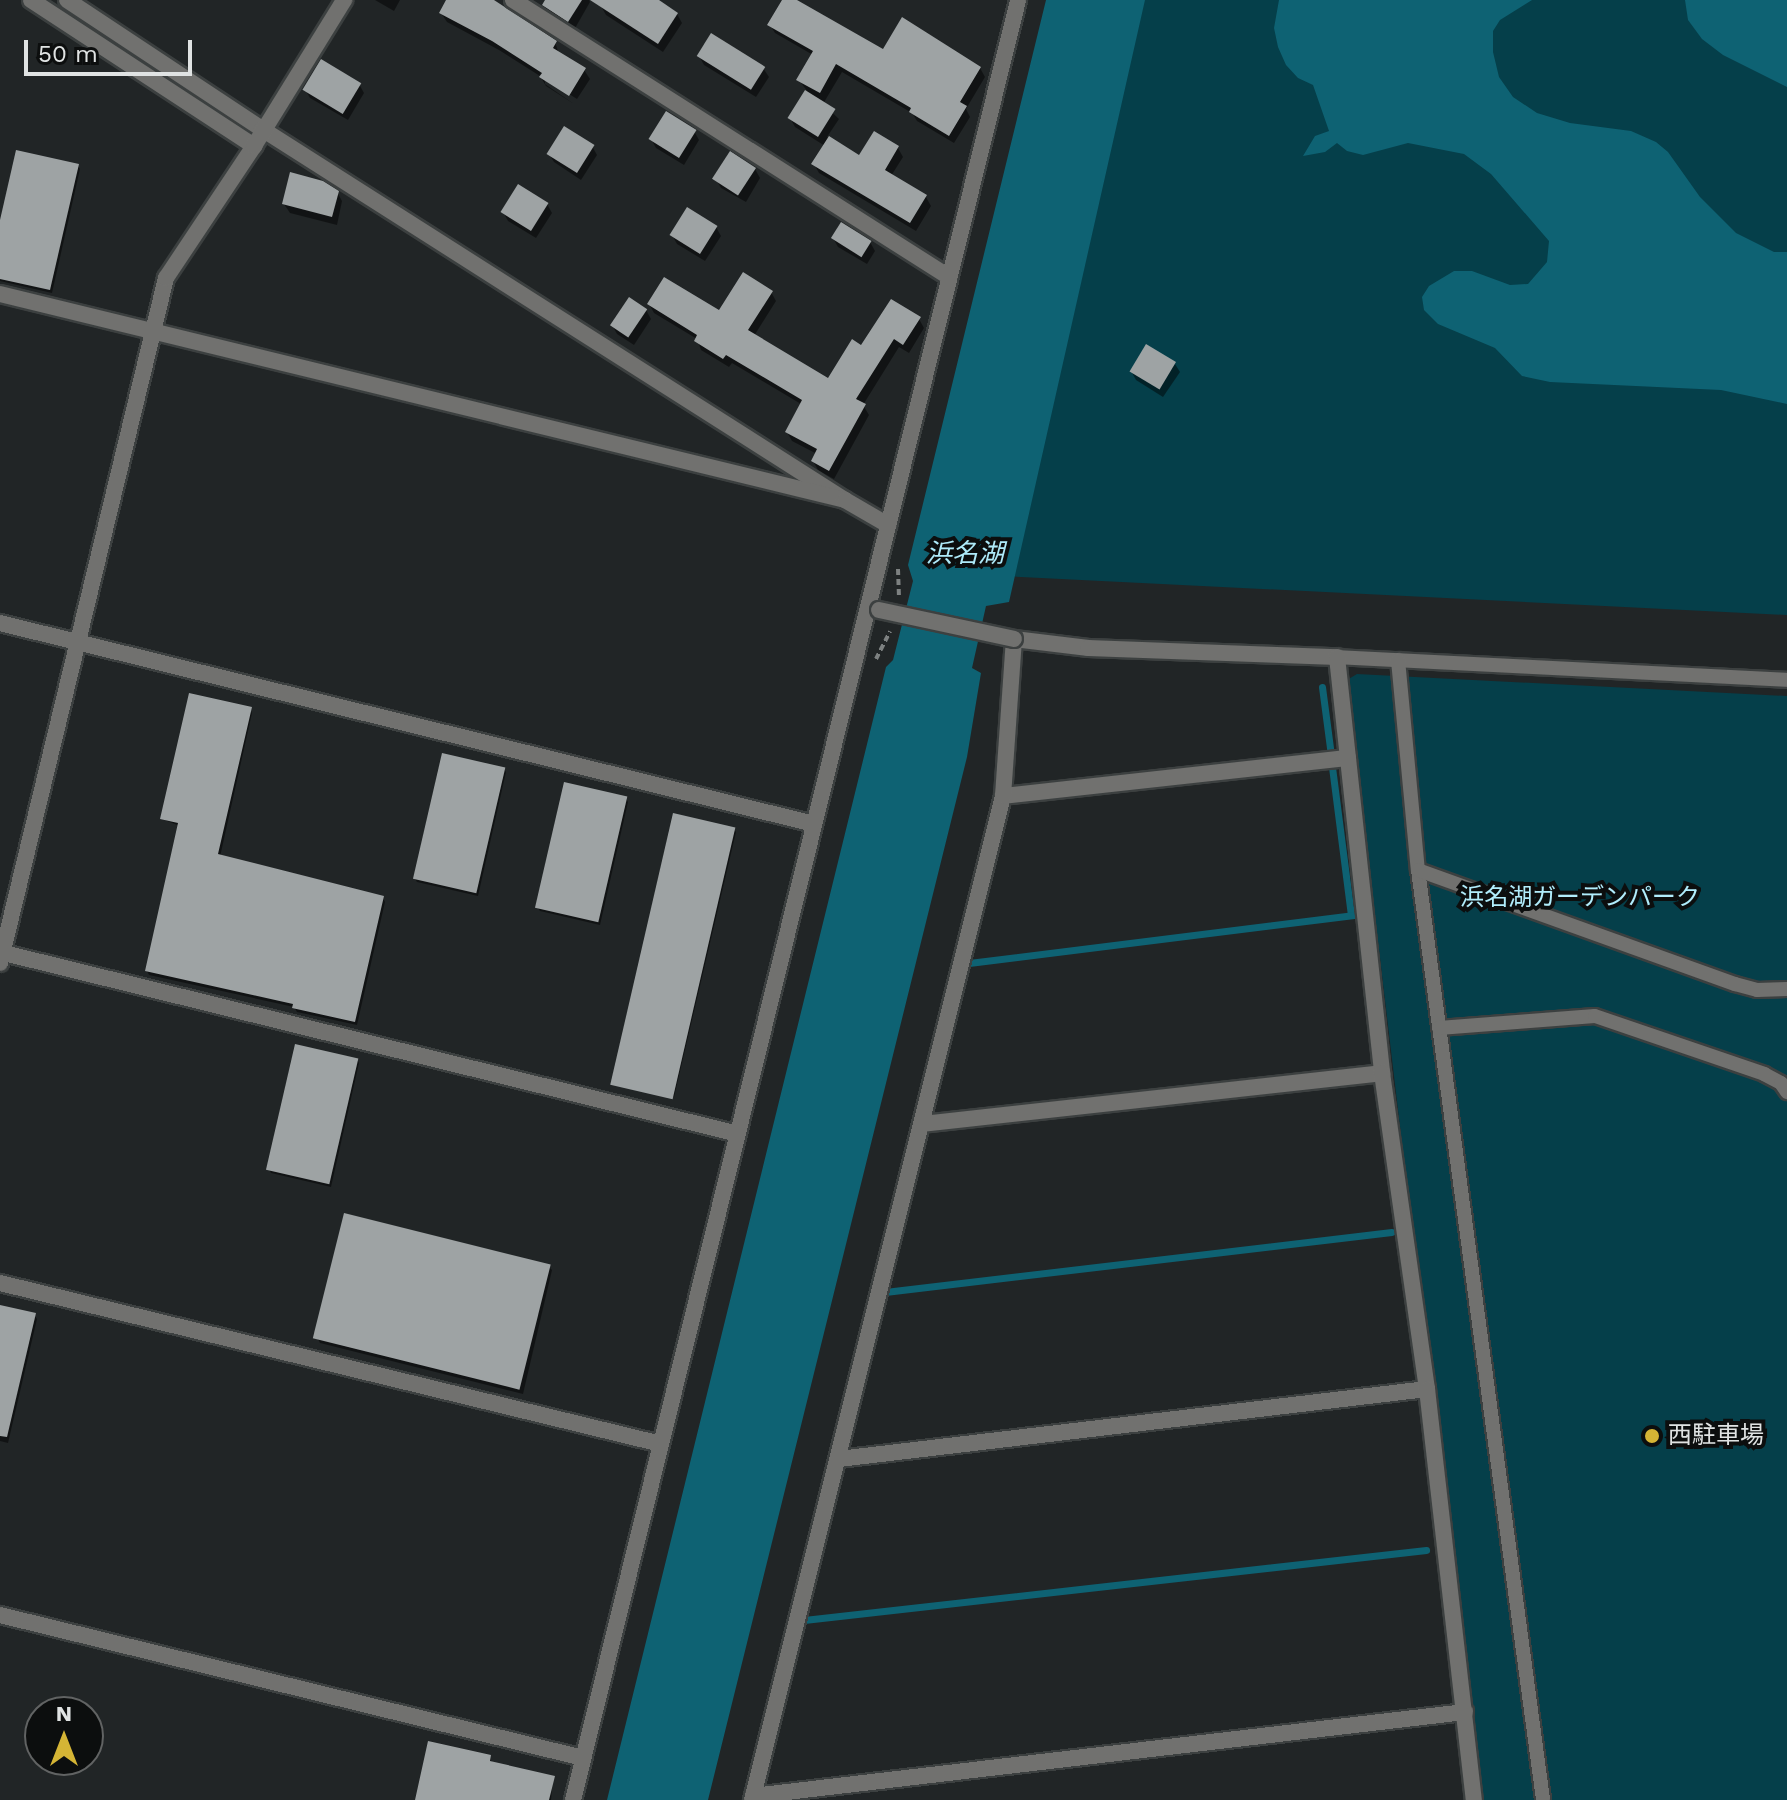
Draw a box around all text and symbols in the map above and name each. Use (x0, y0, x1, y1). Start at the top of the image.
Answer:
scale bar (28, 24, 196, 74)
text: 50 m (38, 40, 98, 68)
water label: 浜名湖 (926, 538, 1004, 570)
park label: 浜名湖ガーデンパーク (1460, 884, 1700, 912)
place label: 西駐車場 (1668, 1422, 1764, 1450)
marker: 西駐車場 (1643, 1427, 1661, 1445)
north arrow (24, 1696, 104, 1776)
text: N (56, 1701, 72, 1726)

